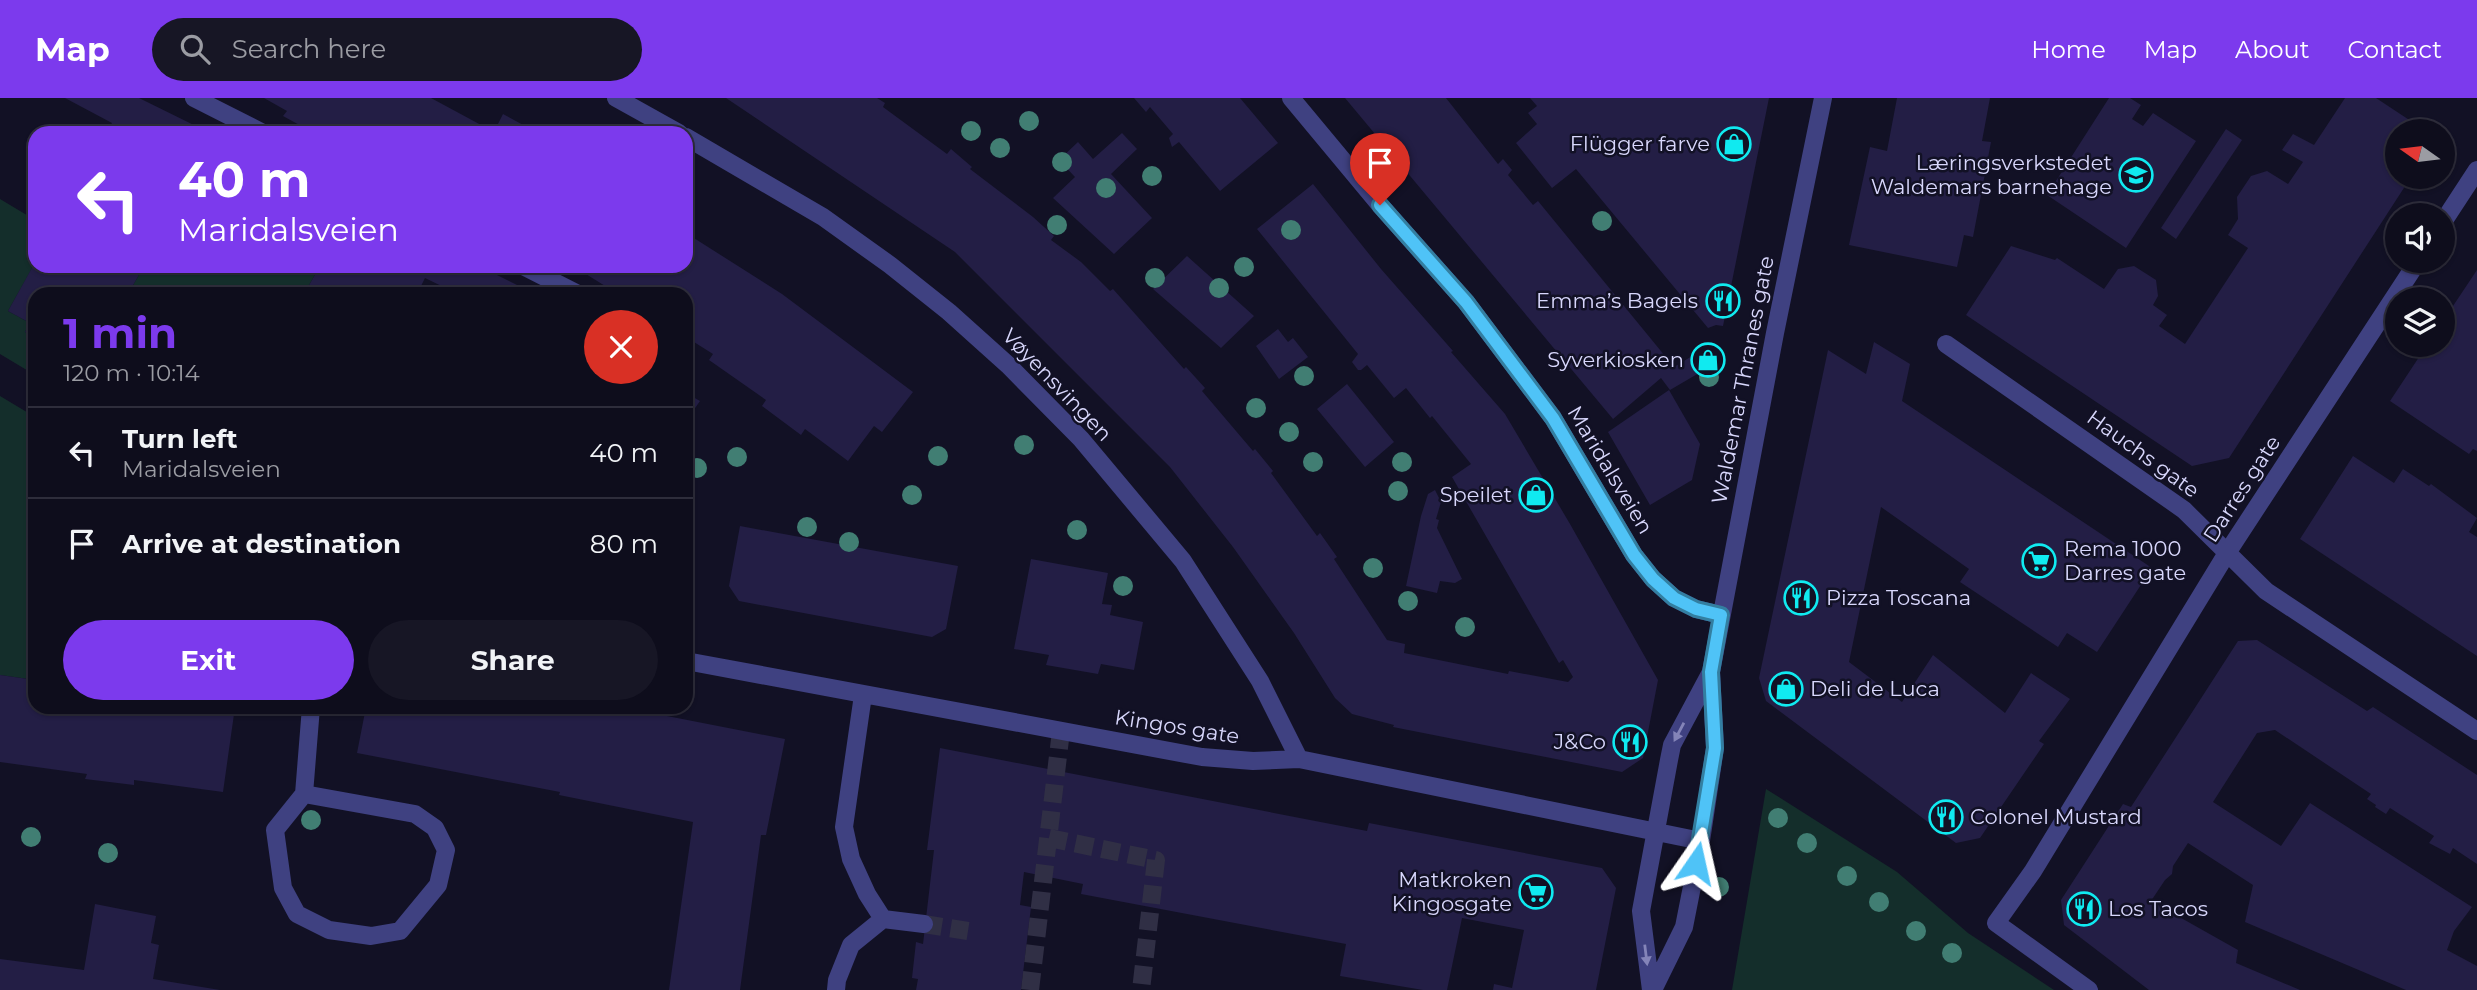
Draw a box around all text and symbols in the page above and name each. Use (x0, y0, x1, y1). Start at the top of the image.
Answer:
search box (152, 18, 642, 81)
text: Map (35, 29, 110, 69)
icon: search (176, 30, 214, 68)
text: Search here (232, 33, 386, 65)
text: Home (2031, 35, 2106, 64)
text: Map (2144, 35, 2197, 64)
text: About (2235, 35, 2309, 64)
text: Contact (2347, 35, 2442, 64)
north arrow (2385, 119, 2455, 189)
map controls (2385, 119, 2455, 357)
shop icon: Flügger farve (1715, 125, 1753, 163)
place label: Flügger farve (1570, 131, 1710, 156)
pin (1350, 133, 1410, 205)
icon: arrive (1361, 144, 1399, 182)
text: 40 m (178, 150, 310, 209)
place label: Læringsverkstedet Waldemars barnehage (1871, 150, 2112, 199)
icon: left (63, 154, 154, 245)
school or university icon: Læringsverkstedet Waldemars barnehage (2117, 156, 2155, 194)
button: sound (2385, 203, 2455, 273)
text: Maridalsveien (178, 210, 399, 249)
street label: Waldemar Thranes gate (1706, 254, 1779, 506)
restaurant icon: Emma’s Bagels (1704, 282, 1742, 320)
button: layers (2385, 287, 2455, 357)
place label: Emma’s Bagels (1536, 288, 1698, 313)
text: 1 min (63, 307, 177, 359)
button: close (584, 310, 658, 384)
street label: Vøyensvingen (997, 323, 1117, 446)
shop icon: Syverkiosken (1689, 341, 1727, 379)
place label: Syverkiosken (1547, 347, 1684, 372)
text: 120 m · 10:14 (63, 359, 200, 387)
street label: Maridalsveien (1562, 401, 1658, 538)
street label: Hauchs gate (2082, 404, 2204, 503)
text: Turn left (122, 423, 238, 455)
street label: Darres gate (2198, 431, 2285, 547)
icon: left (63, 434, 101, 472)
text: 40 m (589, 437, 658, 469)
text: Maridalsveien (122, 455, 281, 483)
shop icon: Speilet (1517, 476, 1555, 514)
place label: Speilet (1440, 482, 1512, 507)
icon: arrive (63, 525, 101, 563)
text: Arrive at destination (122, 528, 401, 560)
text: 80 m (590, 528, 658, 560)
place label: Rema 1000 Darres gate (2064, 536, 2186, 585)
supermarket icon: Rema 1000 Darres gate (2020, 542, 2058, 580)
restaurant icon: Pizza Toscana (1782, 579, 1820, 617)
place label: Pizza Toscana (1826, 585, 1971, 610)
button: Exit (63, 620, 354, 700)
button: Share (368, 620, 658, 700)
shop icon: Deli de Luca (1767, 670, 1805, 708)
place label: Deli de Luca (1810, 676, 1940, 701)
street label: Kingos gate (1113, 704, 1241, 749)
one-way arrow (1673, 722, 1684, 742)
restaurant icon: J&Co (1611, 723, 1649, 761)
place label: J&Co (1553, 729, 1606, 754)
restaurant icon: Colonel Mustard (1927, 798, 1965, 836)
place label: Colonel Mustard (1970, 804, 2142, 829)
position arrow (1659, 826, 1733, 900)
place label: Matkroken Kingosgate (1392, 867, 1512, 916)
supermarket icon: Matkroken Kingosgate (1517, 873, 1555, 911)
restaurant icon: Los Tacos (2065, 890, 2103, 928)
place label: Los Tacos (2108, 896, 2208, 921)
one-way arrow (1641, 944, 1652, 966)

